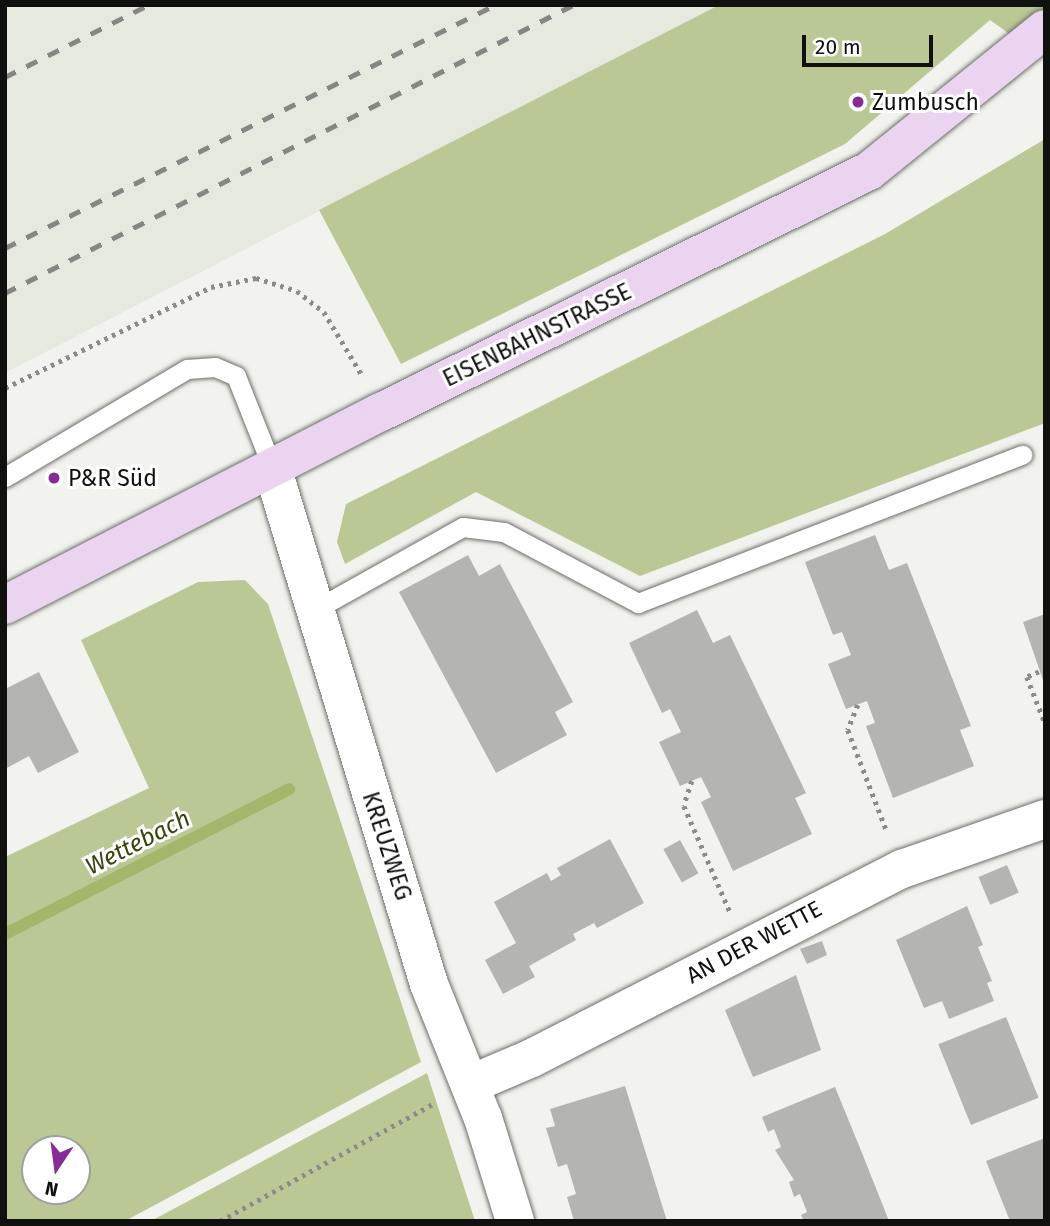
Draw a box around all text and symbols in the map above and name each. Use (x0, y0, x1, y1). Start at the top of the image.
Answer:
scale bar (805, 21, 936, 65)
text: 20 m (815, 34, 861, 60)
place label: Zumbusch (872, 88, 979, 116)
marker: Zumbusch (850, 94, 866, 110)
street label: EISENBAHNSTRASSE (438, 277, 636, 393)
place label: P&R Süd (68, 464, 157, 492)
marker: P&R Süd (46, 470, 62, 486)
street label: KREUZWEG (357, 788, 417, 904)
water label: Wettebach (81, 804, 195, 882)
street label: AN DER WETTE (682, 895, 826, 989)
north arrow (21, 1135, 91, 1205)
text: N (43, 1176, 60, 1202)

